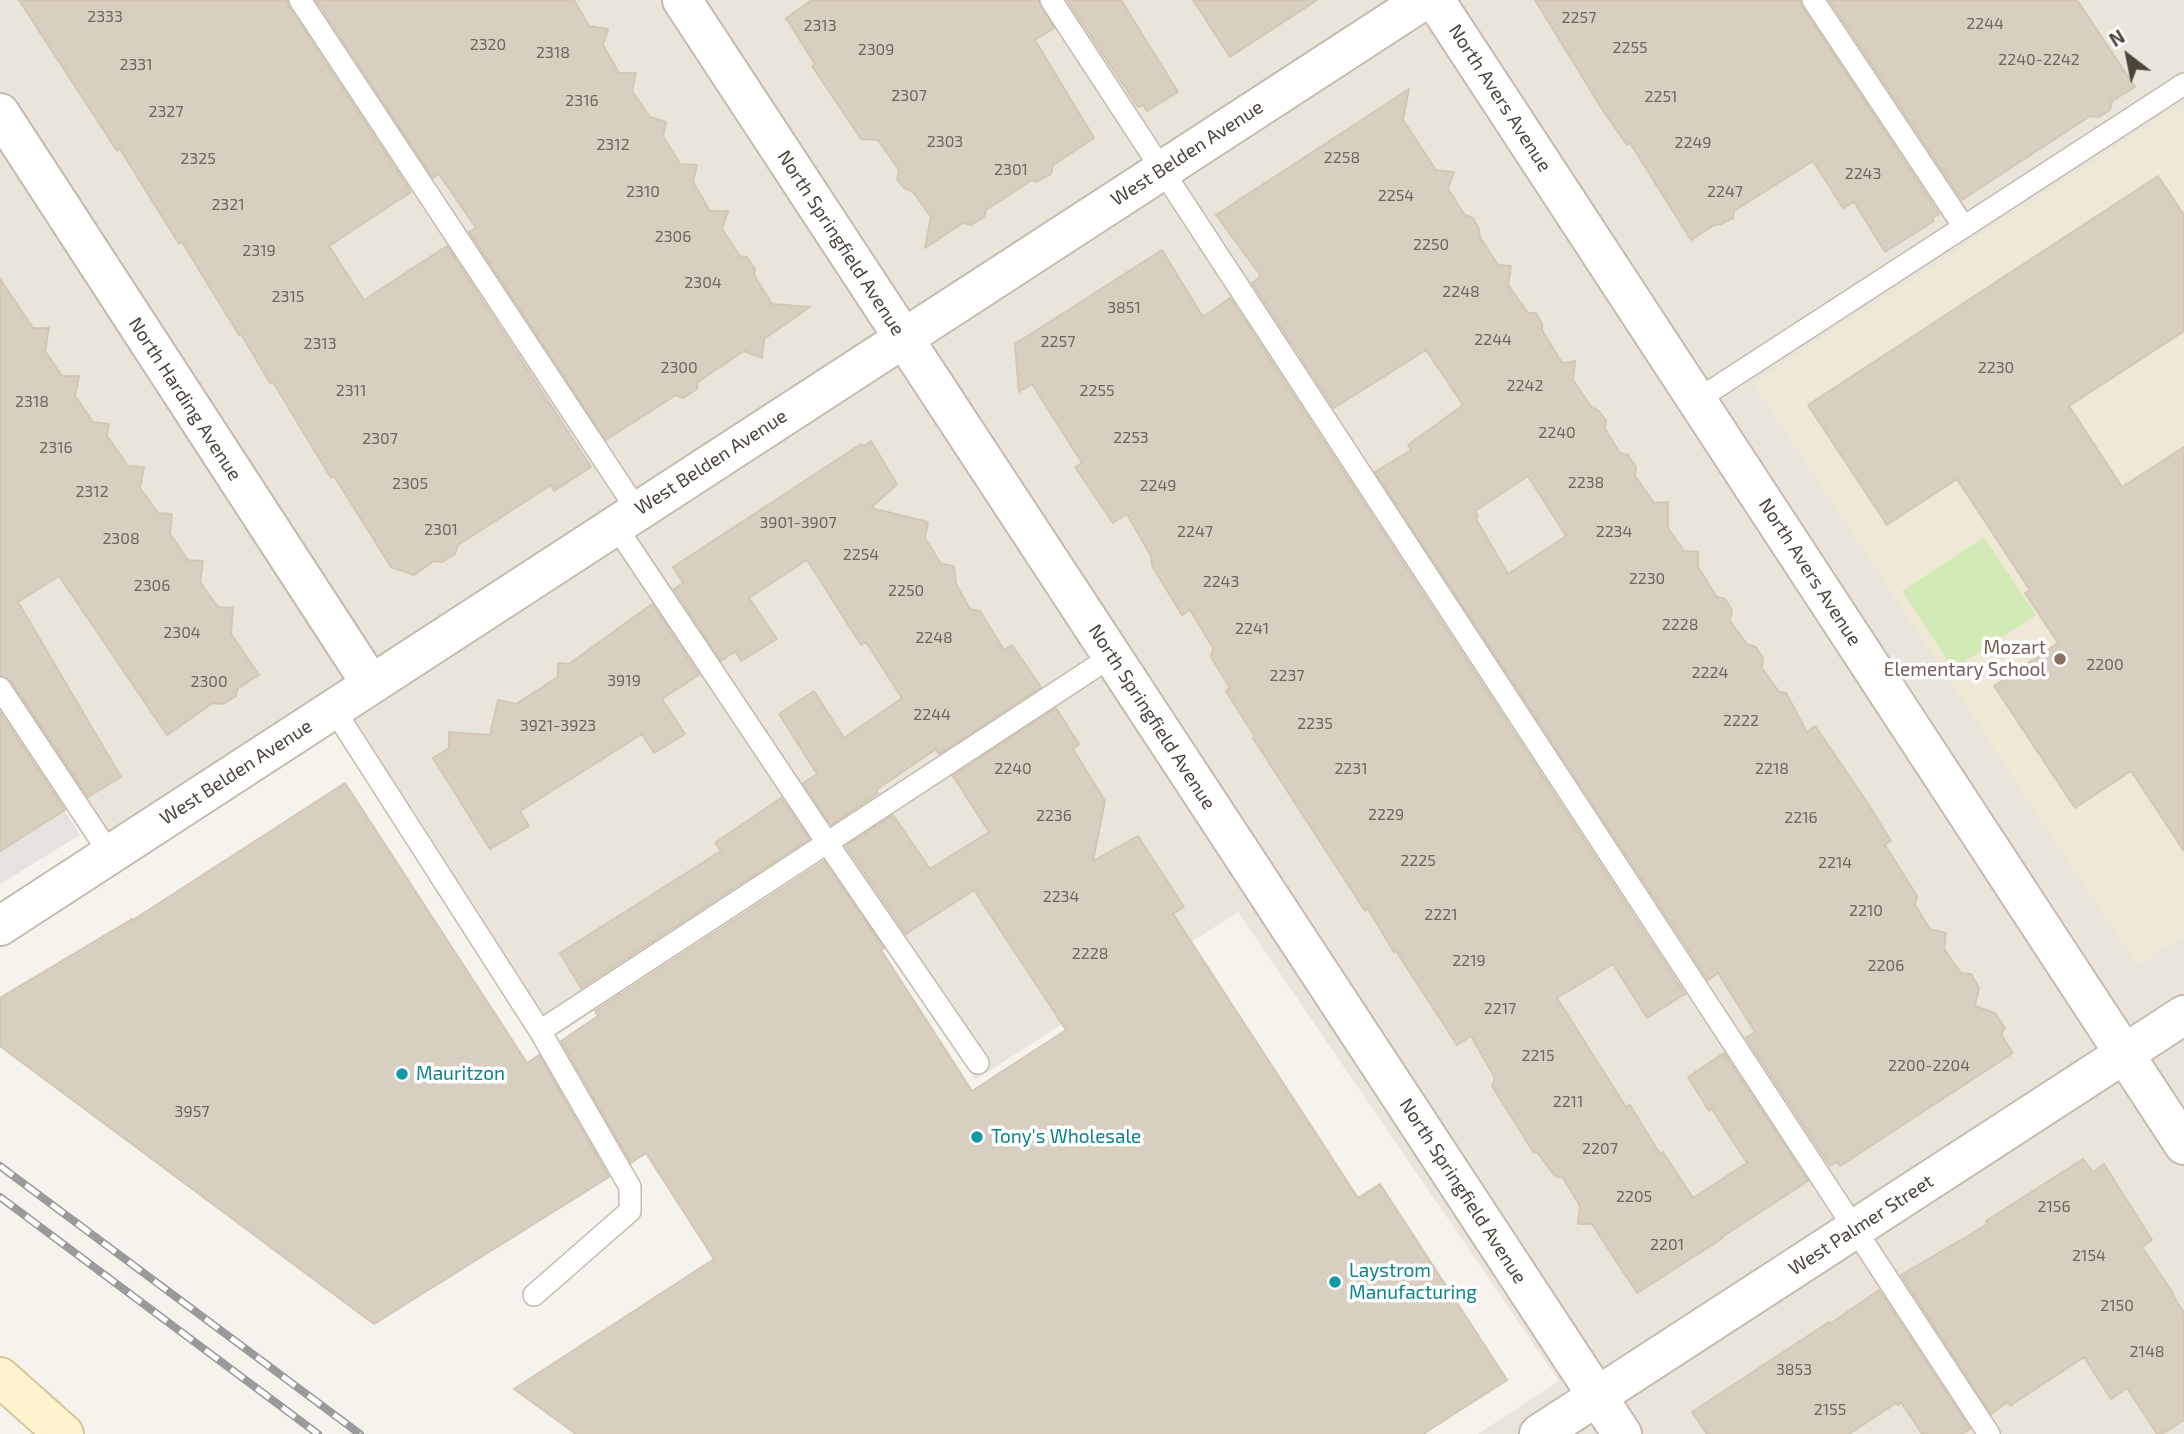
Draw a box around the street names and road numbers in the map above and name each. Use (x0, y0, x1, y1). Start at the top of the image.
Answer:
street label: North Avers Avenue (1444, 20, 1556, 176)
street label: West Belden Avenue (1107, 95, 1267, 211)
street label: North Springfield Avenue (773, 146, 909, 340)
street label: North Harding Avenue (124, 313, 246, 485)
street label: West Belden Avenue (631, 404, 791, 520)
street label: North Avers Avenue (1754, 494, 1866, 650)
street label: North Springfield Avenue (1084, 620, 1220, 814)
street label: West Belden Avenue (156, 714, 316, 830)
street label: North Springfield Avenue (1395, 1094, 1531, 1288)
street label: West Palmer Street (1784, 1170, 1938, 1280)

